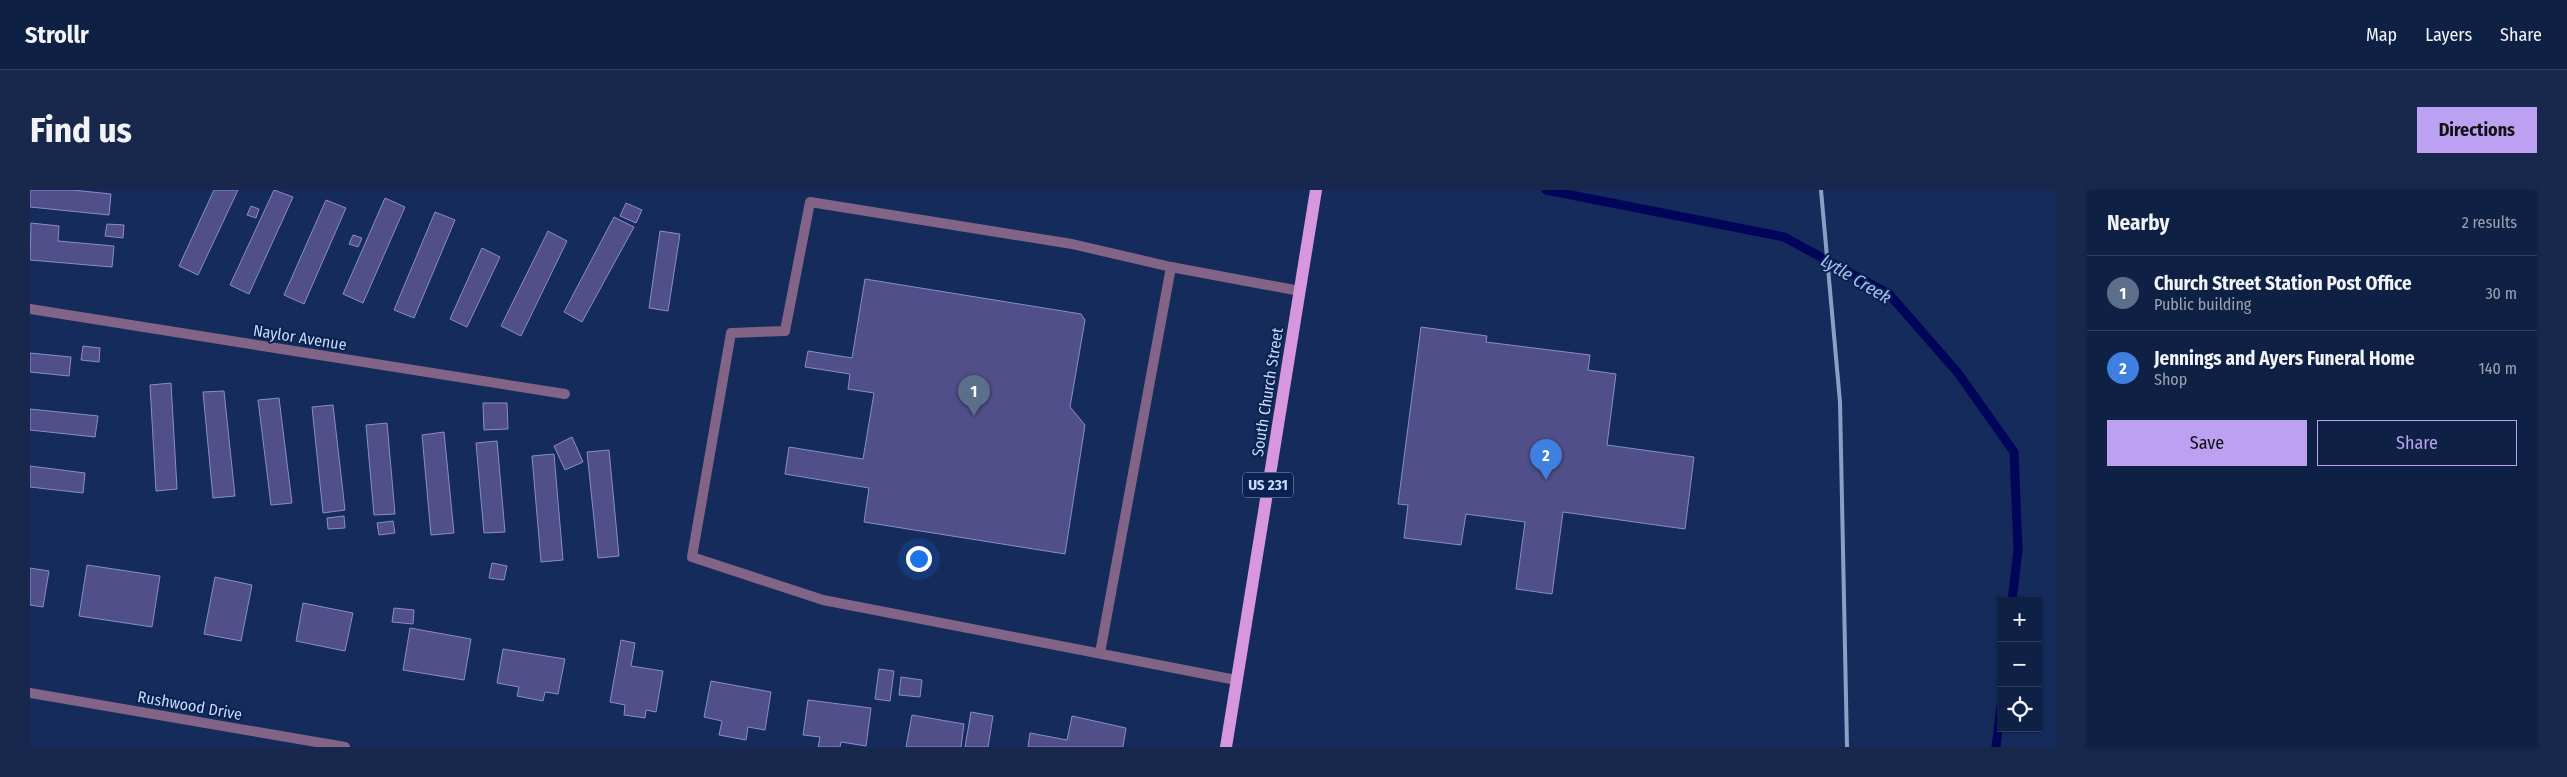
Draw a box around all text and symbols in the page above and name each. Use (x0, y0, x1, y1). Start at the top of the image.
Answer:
text: Strollr (25, 21, 89, 49)
text: Map (2366, 24, 2397, 46)
text: Layers (2425, 24, 2472, 46)
text: Share (2500, 24, 2542, 46)
button: Directions (2417, 107, 2537, 153)
text: Find us (30, 109, 132, 151)
text: Nearby (2107, 210, 2169, 236)
text: 2 results (2462, 213, 2517, 232)
water label: Lytle Creek (1817, 249, 1895, 309)
text: Church Street Station Post Office (2154, 272, 2412, 295)
text: 1 (2120, 284, 2126, 303)
text: 30 m (2485, 284, 2517, 303)
text: Public building (2154, 295, 2251, 314)
street label: Naylor Avenue (252, 321, 348, 354)
street label: South Church Street (1248, 325, 1287, 458)
text: Jennings and Ayers Funeral Home (2154, 347, 2415, 370)
text: 2 (2119, 359, 2127, 378)
text: 140 m (2479, 359, 2517, 378)
text: Shop (2154, 370, 2187, 389)
pin: 1 (958, 375, 990, 416)
button: Save (2107, 420, 2307, 466)
button: Share (2317, 420, 2517, 466)
pin: 2 (1530, 439, 1562, 480)
road number: US 231 (1243, 472, 1293, 498)
your location (906, 546, 932, 572)
map controls (1997, 597, 2042, 732)
button: + (1997, 597, 2042, 642)
button: − (1997, 642, 2042, 687)
street label: Rushwood Drive (136, 687, 244, 724)
button: locate (1997, 687, 2042, 732)

